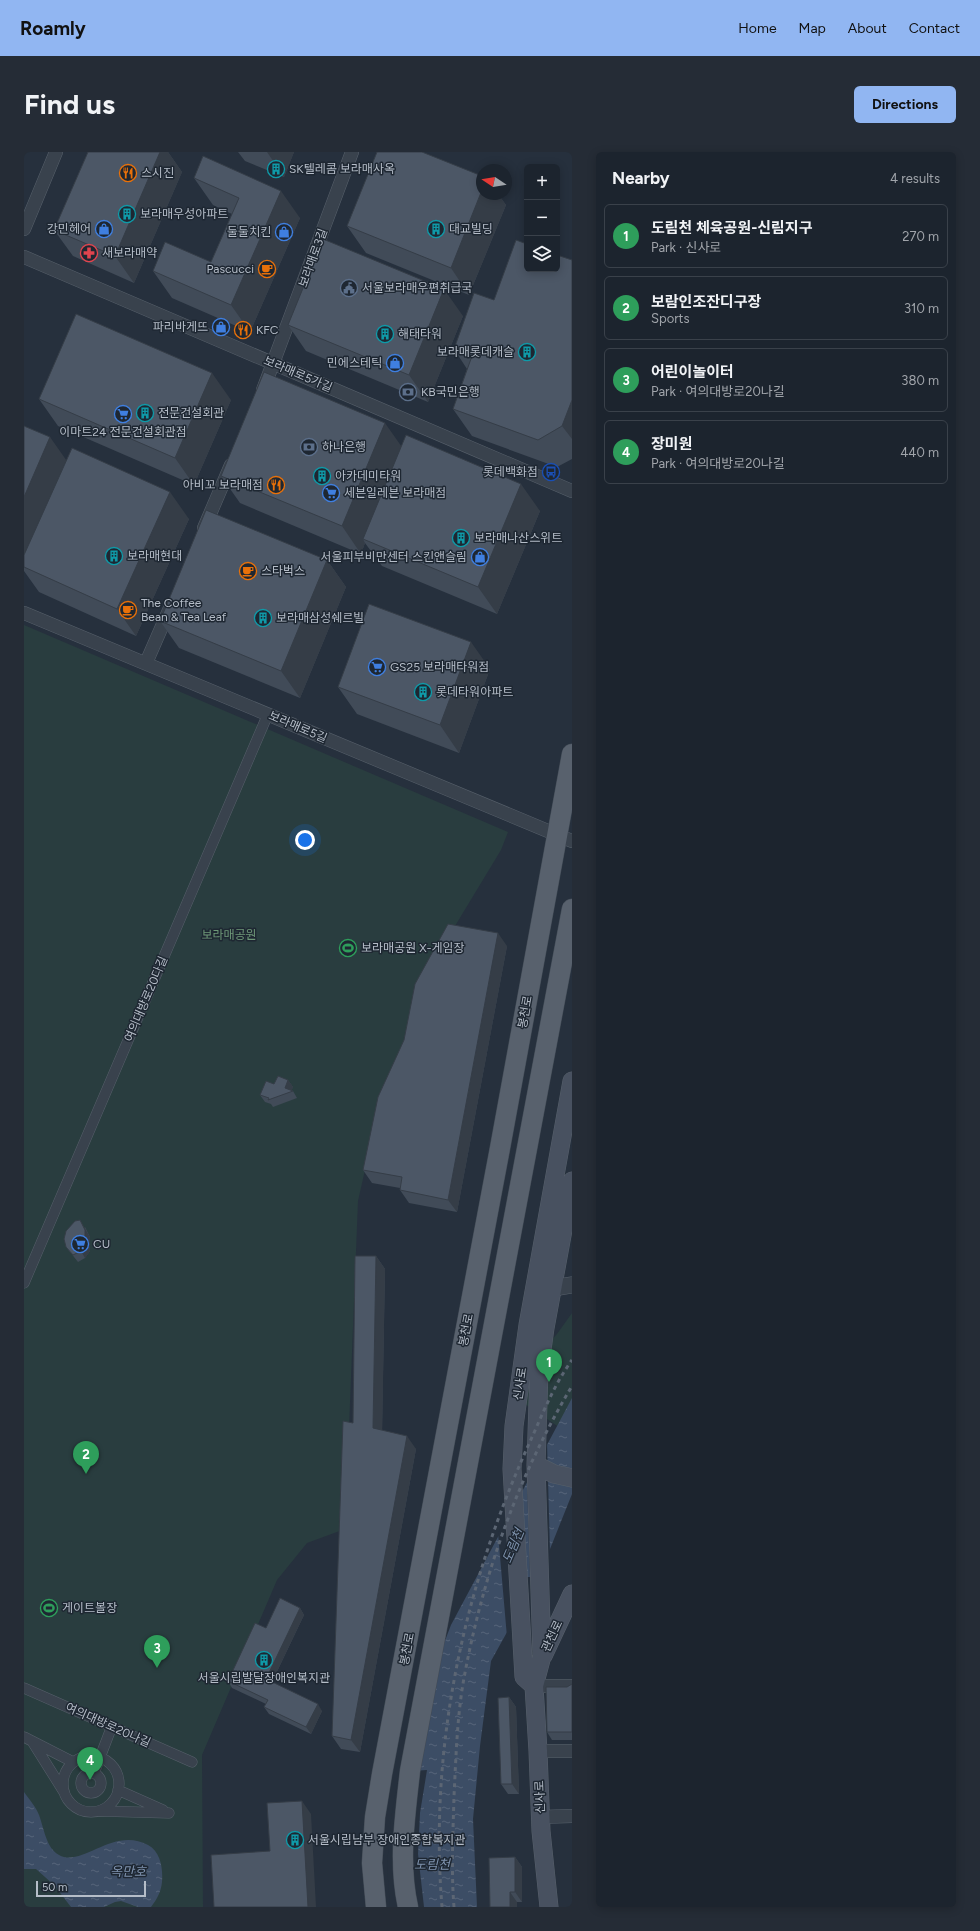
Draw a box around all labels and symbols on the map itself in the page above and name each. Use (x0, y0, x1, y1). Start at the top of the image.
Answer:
building icon: SK텔레콤 보라매사옥 (266, 159, 286, 179)
place label: SK텔레콤 보라매사옥 (289, 162, 395, 176)
restaurant icon: 스시진 (118, 163, 138, 183)
north arrow (476, 164, 512, 200)
place label: 스시진 (141, 166, 174, 180)
building icon: 보라매우성아파트 (117, 204, 137, 224)
place label: 보라매우성아파트 (140, 207, 228, 221)
shop icon: 강민헤어 (94, 219, 114, 239)
building icon: 대교빌딩 (426, 219, 446, 239)
place label: 강민헤어 (47, 222, 91, 236)
shop icon: 둘둘치킨 (274, 222, 294, 242)
place label: 대교빌딩 (449, 222, 493, 236)
place label: 둘둘치킨 (227, 225, 271, 239)
street label: 보라매로3길 (296, 227, 330, 289)
pharmacy icon: 새보라매약 (79, 243, 99, 263)
place label: 새보라매약 (102, 246, 157, 260)
cafe icon: Pascucci (257, 259, 277, 279)
place label: Pascucci (207, 262, 254, 276)
public building icon: 서울보라매우편취급국 (339, 278, 359, 298)
place label: 서울보라매우편취급국 (362, 281, 472, 295)
shop icon: 파리바게뜨 (211, 317, 231, 337)
place label: 파리바게뜨 (153, 320, 208, 334)
restaurant icon: KFC (233, 320, 253, 340)
place label: KFC (256, 323, 279, 337)
building icon: 해태타워 (375, 324, 395, 344)
place label: 해태타워 (398, 327, 442, 341)
building icon: 보라매롯데캐슬 (517, 342, 537, 362)
place label: 보라매롯데캐슬 (437, 345, 514, 359)
street label: 보라매로5가길 (262, 353, 334, 395)
shop icon: 민에스테틱 (385, 353, 405, 373)
place label: 민에스테틱 (327, 356, 382, 370)
bank icon: KB국민은행 (398, 382, 418, 402)
place label: KB국민은행 (421, 385, 480, 399)
building icon: 전문건설회관 (135, 403, 155, 423)
supermarket icon: 이마트24 전문건설회관점 (113, 404, 133, 424)
place label: 전문건설회관 (158, 406, 224, 420)
place label: 이마트24 전문건설회관점 (59, 425, 187, 439)
bank icon: 하나은행 (299, 437, 319, 457)
place label: 하나은행 (322, 440, 366, 454)
bus stop icon: 롯데백화점 (541, 462, 561, 482)
place label: 롯데백화점 (483, 465, 538, 479)
building icon: 아카데미타워 (312, 466, 332, 486)
place label: 아카데미타워 (335, 469, 401, 483)
restaurant icon: 아비꼬 보라매점 (266, 475, 286, 495)
place label: 아비꼬 보라매점 (183, 478, 263, 492)
supermarket icon: 세븐일레븐 보라매점 (321, 483, 341, 503)
place label: 세븐일레븐 보라매점 (344, 486, 446, 500)
building icon: 보라매나산스위트 (451, 528, 471, 548)
place label: 보라매나산스위트 (474, 531, 562, 545)
building icon: 보라매현대 (104, 546, 124, 566)
shop icon: 서울피부비만센터 스킨앤슬림 (470, 547, 490, 567)
place label: 보라매현대 (127, 549, 182, 563)
place label: 서울피부비만센터 스킨앤슬림 (321, 550, 467, 564)
cafe icon: 스타벅스 (238, 561, 258, 581)
place label: 스타벅스 (261, 564, 305, 578)
place label: The Coffee Bean & Tea Leaf (141, 596, 227, 624)
cafe icon: The Coffee Bean & Tea Leaf (118, 600, 138, 620)
building icon: 보라매삼성쉐르빌 (253, 608, 273, 628)
place label: 보라매삼성쉐르빌 (276, 611, 364, 625)
supermarket icon: GS25 보라매타워점 (367, 657, 387, 677)
place label: GS25 보라매타워점 (390, 660, 489, 674)
building icon: 롯데타워아파트 (413, 682, 433, 702)
place label: 롯데타워아파트 (436, 685, 513, 699)
street label: 보라매로5길 (267, 708, 329, 746)
your location (295, 830, 315, 850)
park label: 보라매공원 (201, 928, 257, 942)
sports icon: 보라매공원 X-게임장 (338, 938, 358, 958)
place label: 보라매공원 X-게임장 (361, 941, 465, 955)
street label: 여의대방로20다길 (122, 954, 170, 1044)
street label: 봉천로 (515, 994, 535, 1030)
supermarket icon: CU (70, 1234, 90, 1254)
place label: CU (93, 1237, 110, 1251)
street label: 봉천로 (456, 1312, 476, 1348)
pin: 1 (536, 1349, 562, 1382)
street label: 신사로 (511, 1367, 529, 1401)
pin: 2 (73, 1441, 99, 1474)
water label: 도림천 (499, 1526, 527, 1565)
sports icon: 게이트볼장 (39, 1598, 59, 1618)
place label: 게이트볼장 (62, 1601, 117, 1615)
street label: 관천로 (539, 1618, 565, 1654)
street label: 봉천로 (397, 1631, 417, 1667)
pin: 3 (144, 1635, 170, 1668)
building icon: 서울시립발달장애인복지관 (254, 1650, 274, 1670)
place label: 서울시립발달장애인복지관 (198, 1671, 330, 1685)
street label: 여의대방로20나길 (63, 1700, 153, 1750)
pin: 4 (77, 1747, 103, 1780)
street label: 신사로 (532, 1780, 548, 1814)
building icon: 서울시립남부 장애인종합복지관 (285, 1830, 305, 1850)
place label: 서울시립남부 장애인종합복지관 (308, 1833, 466, 1847)
water label: 도림천 (414, 1857, 451, 1872)
water label: 옥만호 (110, 1864, 147, 1879)
scale bar (36, 1879, 146, 1898)

